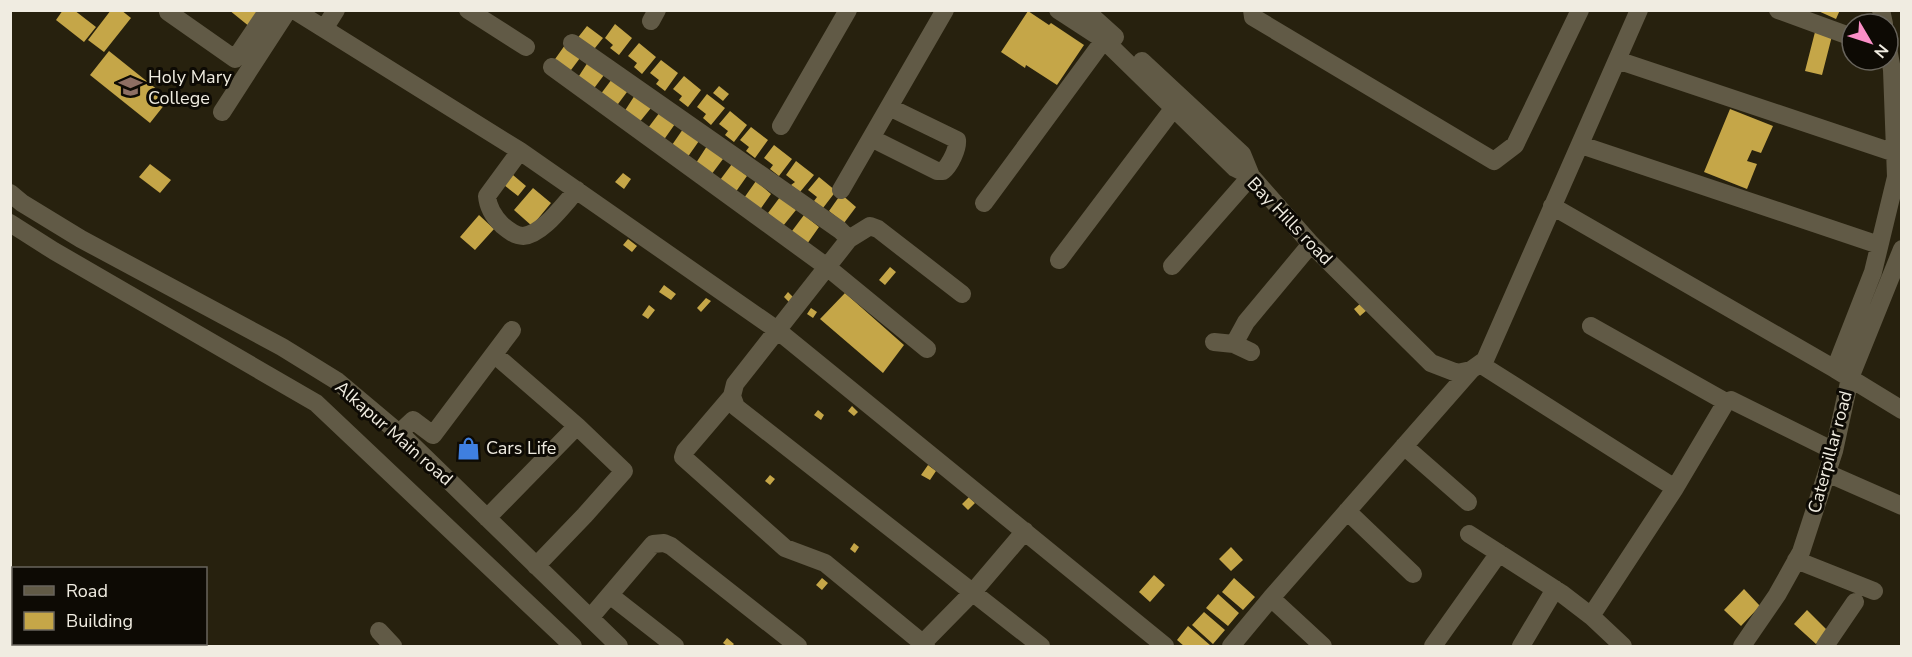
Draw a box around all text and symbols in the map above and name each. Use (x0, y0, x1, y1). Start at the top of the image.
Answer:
north arrow (1840, 12, 1900, 72)
text: N (1869, 39, 1893, 62)
place label: Holy Mary College (148, 65, 233, 110)
school or university icon: Holy Mary College (117, 74, 143, 100)
street label: Bay Hills road (1242, 172, 1338, 270)
street label: Alkapur Main road (330, 375, 458, 491)
street label: Caterpillar road (1802, 388, 1858, 516)
shop icon: Cars Life (455, 435, 481, 461)
place label: Cars Life (486, 436, 556, 460)
legend (12, 567, 207, 645)
text: Road (66, 579, 108, 603)
text: Building (66, 609, 133, 633)

